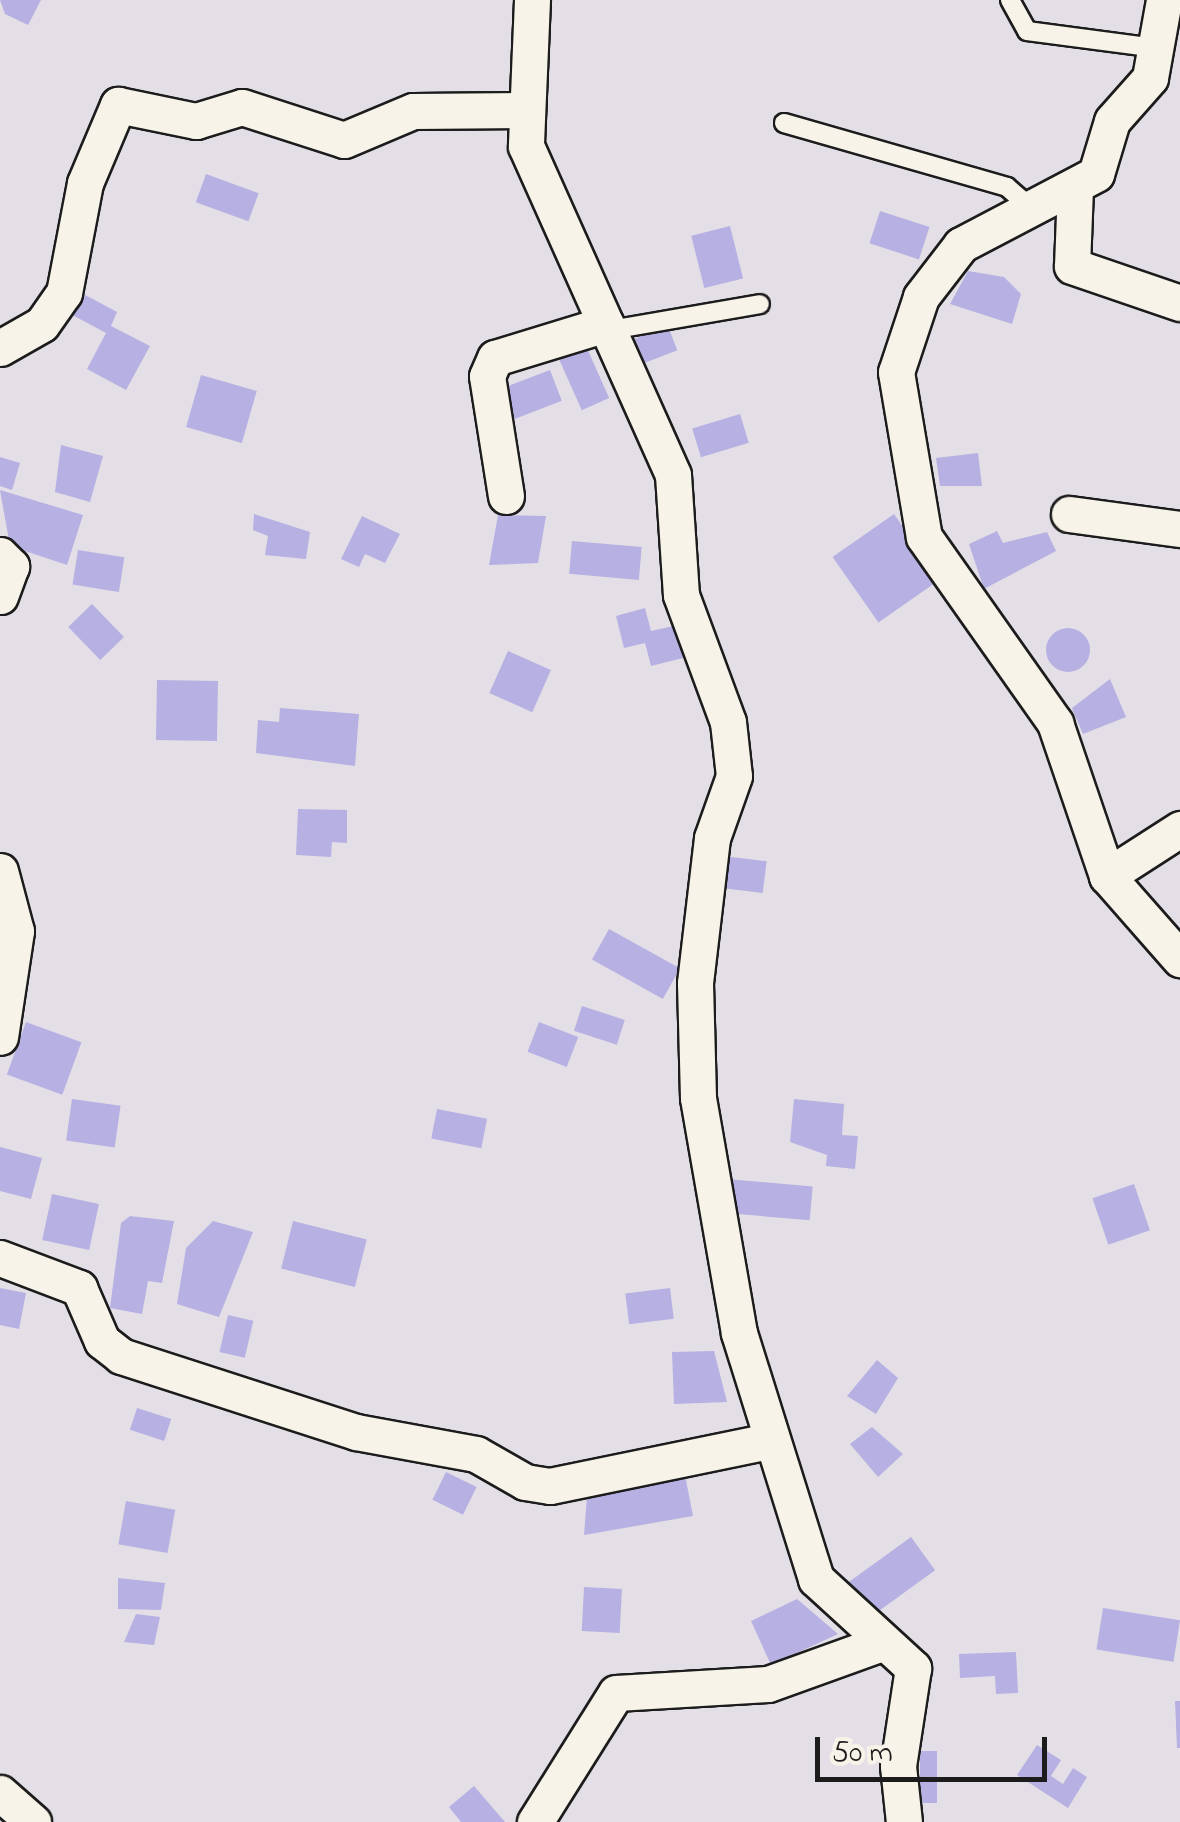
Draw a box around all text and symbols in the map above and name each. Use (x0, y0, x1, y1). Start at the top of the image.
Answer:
scale bar (820, 1717, 1052, 1779)
text: 50 m (832, 1732, 893, 1776)

